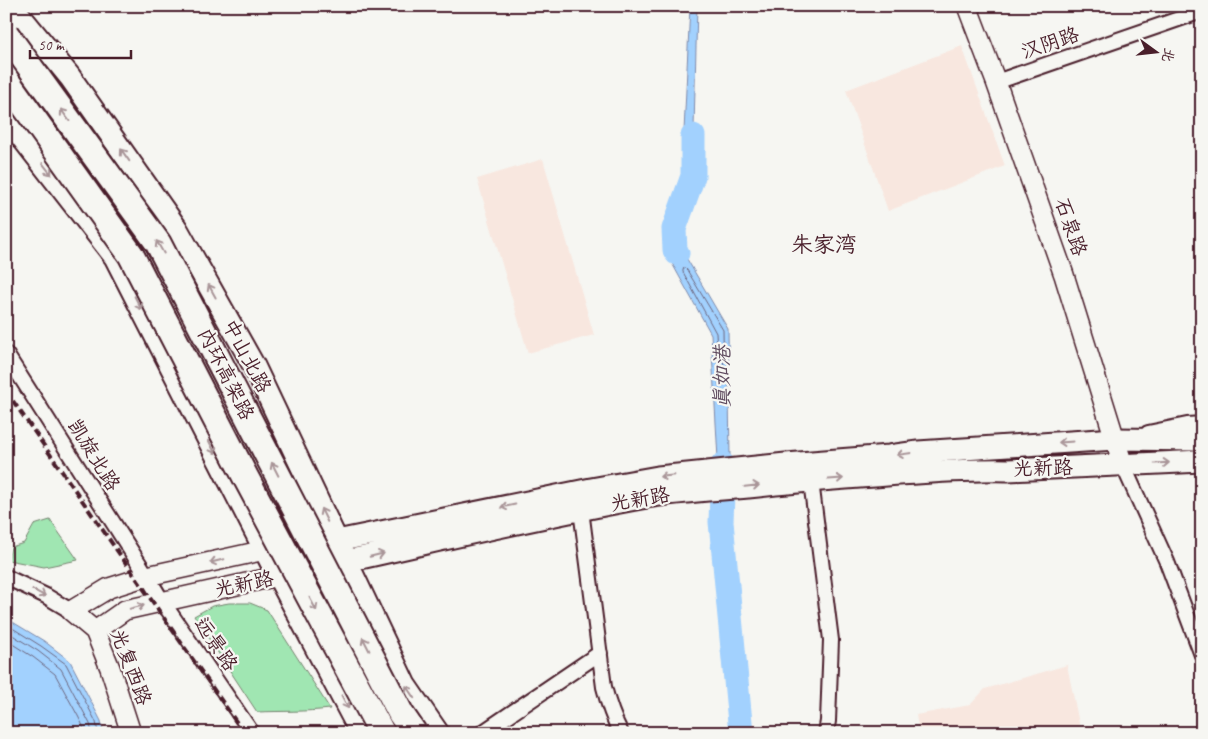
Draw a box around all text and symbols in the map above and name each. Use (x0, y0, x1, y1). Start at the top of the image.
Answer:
street label: 汉阴路 (1018, 21, 1083, 65)
scale bar (30, 28, 131, 60)
north arrow (1130, 28, 1180, 78)
text: 50 m (38, 36, 65, 55)
text: 北 (1158, 46, 1178, 64)
one-way arrow (60, 108, 70, 122)
one-way arrow (120, 148, 130, 162)
one-way arrow (42, 162, 52, 176)
street label: 石泉路 (1049, 195, 1093, 260)
district label: 朱家湾 (791, 231, 857, 259)
one-way arrow (154, 240, 164, 254)
one-way arrow (207, 284, 217, 299)
one-way arrow (133, 295, 143, 310)
street label: 中山北路 (217, 315, 277, 398)
street label: 内环高架路 (192, 324, 260, 425)
water label: 真如港 (709, 344, 735, 409)
street label: 凯旋北路 (62, 414, 126, 496)
one-way arrow (1059, 438, 1075, 447)
one-way arrow (208, 439, 217, 454)
one-way arrow (897, 449, 913, 459)
street label: 光新路 (1013, 454, 1074, 482)
one-way arrow (1154, 458, 1170, 468)
one-way arrow (270, 461, 280, 476)
one-way arrow (660, 471, 676, 481)
one-way arrow (828, 474, 844, 483)
street label: 光新路 (608, 481, 673, 517)
one-way arrow (743, 481, 759, 491)
one-way arrow (500, 502, 516, 512)
one-way arrow (319, 508, 329, 523)
one-way arrow (369, 550, 385, 559)
one-way arrow (210, 557, 226, 566)
street label: 光新路 (212, 565, 277, 602)
one-way arrow (31, 589, 46, 598)
one-way arrow (309, 596, 318, 611)
one-way arrow (128, 602, 144, 611)
street label: 远景路 (189, 612, 244, 677)
street label: 光复西路 (105, 625, 157, 710)
one-way arrow (361, 637, 370, 652)
one-way arrow (405, 686, 415, 700)
one-way arrow (340, 694, 350, 708)

